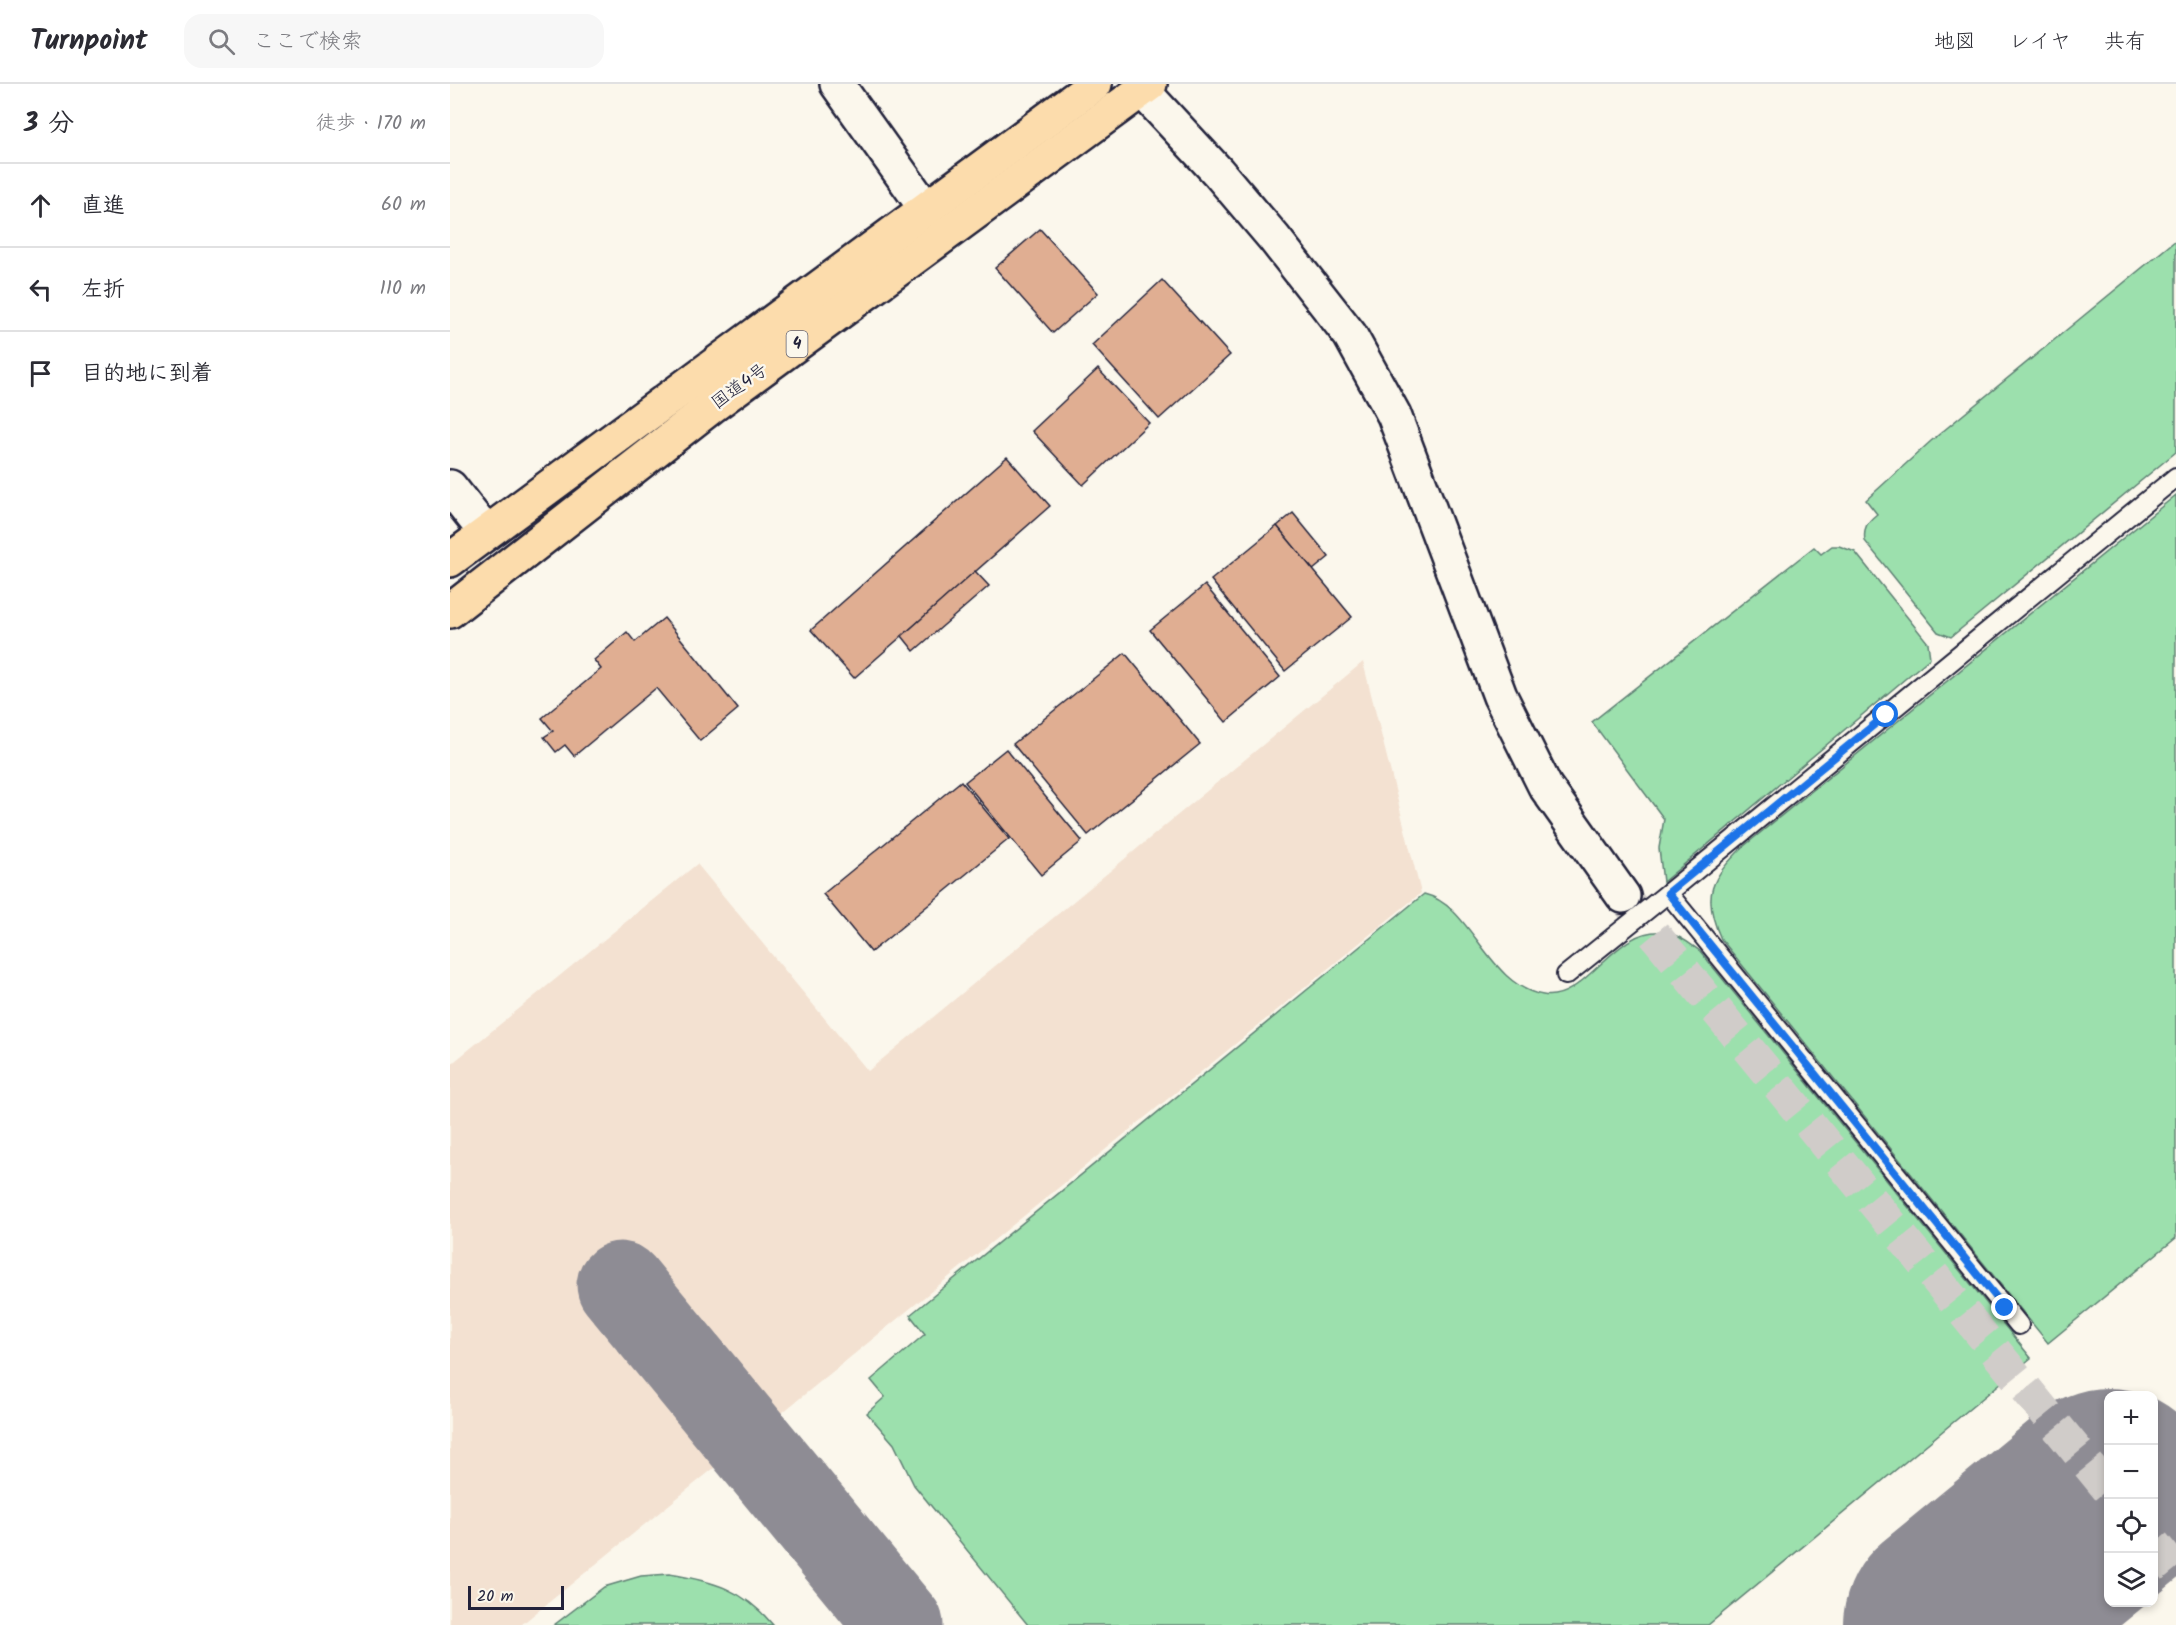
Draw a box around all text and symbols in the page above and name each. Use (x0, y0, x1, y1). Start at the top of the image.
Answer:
search box (184, 14, 604, 68)
text: Turnpoint (30, 19, 148, 64)
icon: search (205, 25, 238, 58)
text: ここで検索 (253, 25, 363, 60)
text: 地図 (1934, 26, 1976, 59)
text: レイヤ (2009, 26, 2071, 59)
text: 共有 (2104, 26, 2146, 59)
text: 3 分 (24, 103, 74, 145)
text: 徒歩 · 170 m (316, 108, 426, 140)
icon: ahead (24, 189, 57, 222)
text: 直進 (81, 189, 125, 224)
text: 60 m (381, 189, 426, 221)
icon: left (24, 273, 57, 306)
text: 左折 (81, 273, 125, 308)
text: 110 m (380, 273, 426, 305)
road number: 4 (786, 331, 808, 357)
street label: 国道4号 (706, 356, 774, 418)
icon: arrive (24, 357, 57, 390)
text: 目的地に到着 (81, 357, 213, 392)
route start (1872, 701, 1898, 727)
route end (1991, 1294, 2017, 1320)
map controls (2104, 1391, 2158, 1607)
button: + (2104, 1391, 2158, 1445)
button: − (2104, 1445, 2158, 1499)
button: locate (2104, 1499, 2158, 1553)
button: layers (2104, 1553, 2158, 1607)
scale bar (468, 1583, 564, 1610)
text: 20 m (477, 1584, 513, 1609)

